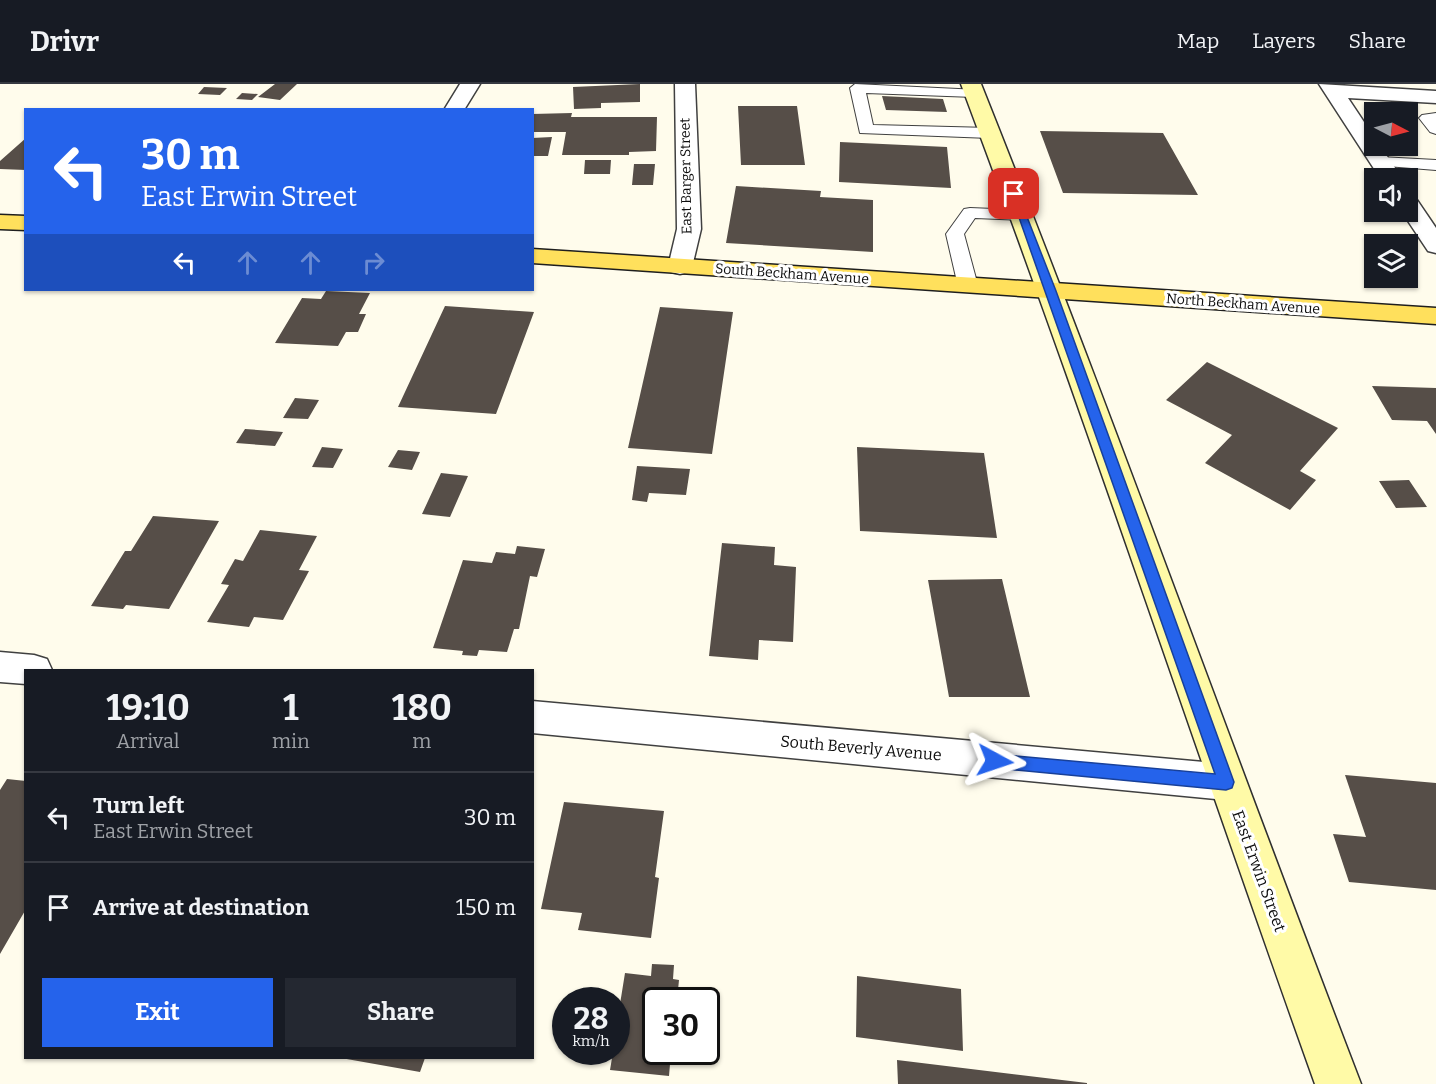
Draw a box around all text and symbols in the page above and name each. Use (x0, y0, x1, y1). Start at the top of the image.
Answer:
text: Drivr (30, 25, 99, 58)
text: Map (1177, 28, 1219, 54)
text: Layers (1252, 28, 1316, 54)
text: Share (1349, 28, 1406, 54)
north arrow (1364, 102, 1418, 156)
map controls (1364, 102, 1418, 288)
street label: East Barger Street (676, 117, 696, 235)
text: 30 m (141, 130, 240, 180)
icon: left (42, 132, 120, 210)
pin (988, 168, 1039, 219)
button: sound (1364, 168, 1418, 222)
icon: arrive (997, 177, 1030, 210)
text: East Erwin Street (141, 181, 357, 213)
button: layers (1364, 234, 1418, 288)
icon: left (168, 246, 201, 279)
icon: ahead (231, 246, 264, 279)
icon: ahead (294, 246, 327, 279)
icon: right (357, 246, 390, 279)
street label: South Beckham Avenue (714, 260, 870, 288)
street label: North Beckham Avenue (1165, 290, 1321, 318)
text: 19:10 (106, 686, 190, 730)
text: 1 (283, 686, 299, 730)
text: 180 (392, 686, 452, 730)
text: Arrival (116, 729, 180, 753)
text: min (272, 729, 310, 753)
text: m (412, 729, 431, 753)
position arrow (963, 729, 1027, 793)
street label: South Beverly Avenue (780, 731, 942, 765)
text: Turn left (93, 792, 185, 819)
icon: left (42, 801, 75, 834)
text: 30 m (464, 804, 516, 831)
street label: East Erwin Street (1228, 808, 1290, 935)
text: East Erwin Street (93, 819, 253, 843)
icon: arrive (42, 891, 75, 924)
text: Arrive at destination (93, 894, 309, 921)
text: 150 m (456, 894, 516, 921)
button: Exit (42, 978, 273, 1047)
button: Share (285, 978, 516, 1047)
speed limit sign: 30 (642, 987, 720, 1065)
text: 28 (574, 1001, 608, 1037)
text: km/h (572, 1032, 610, 1050)

